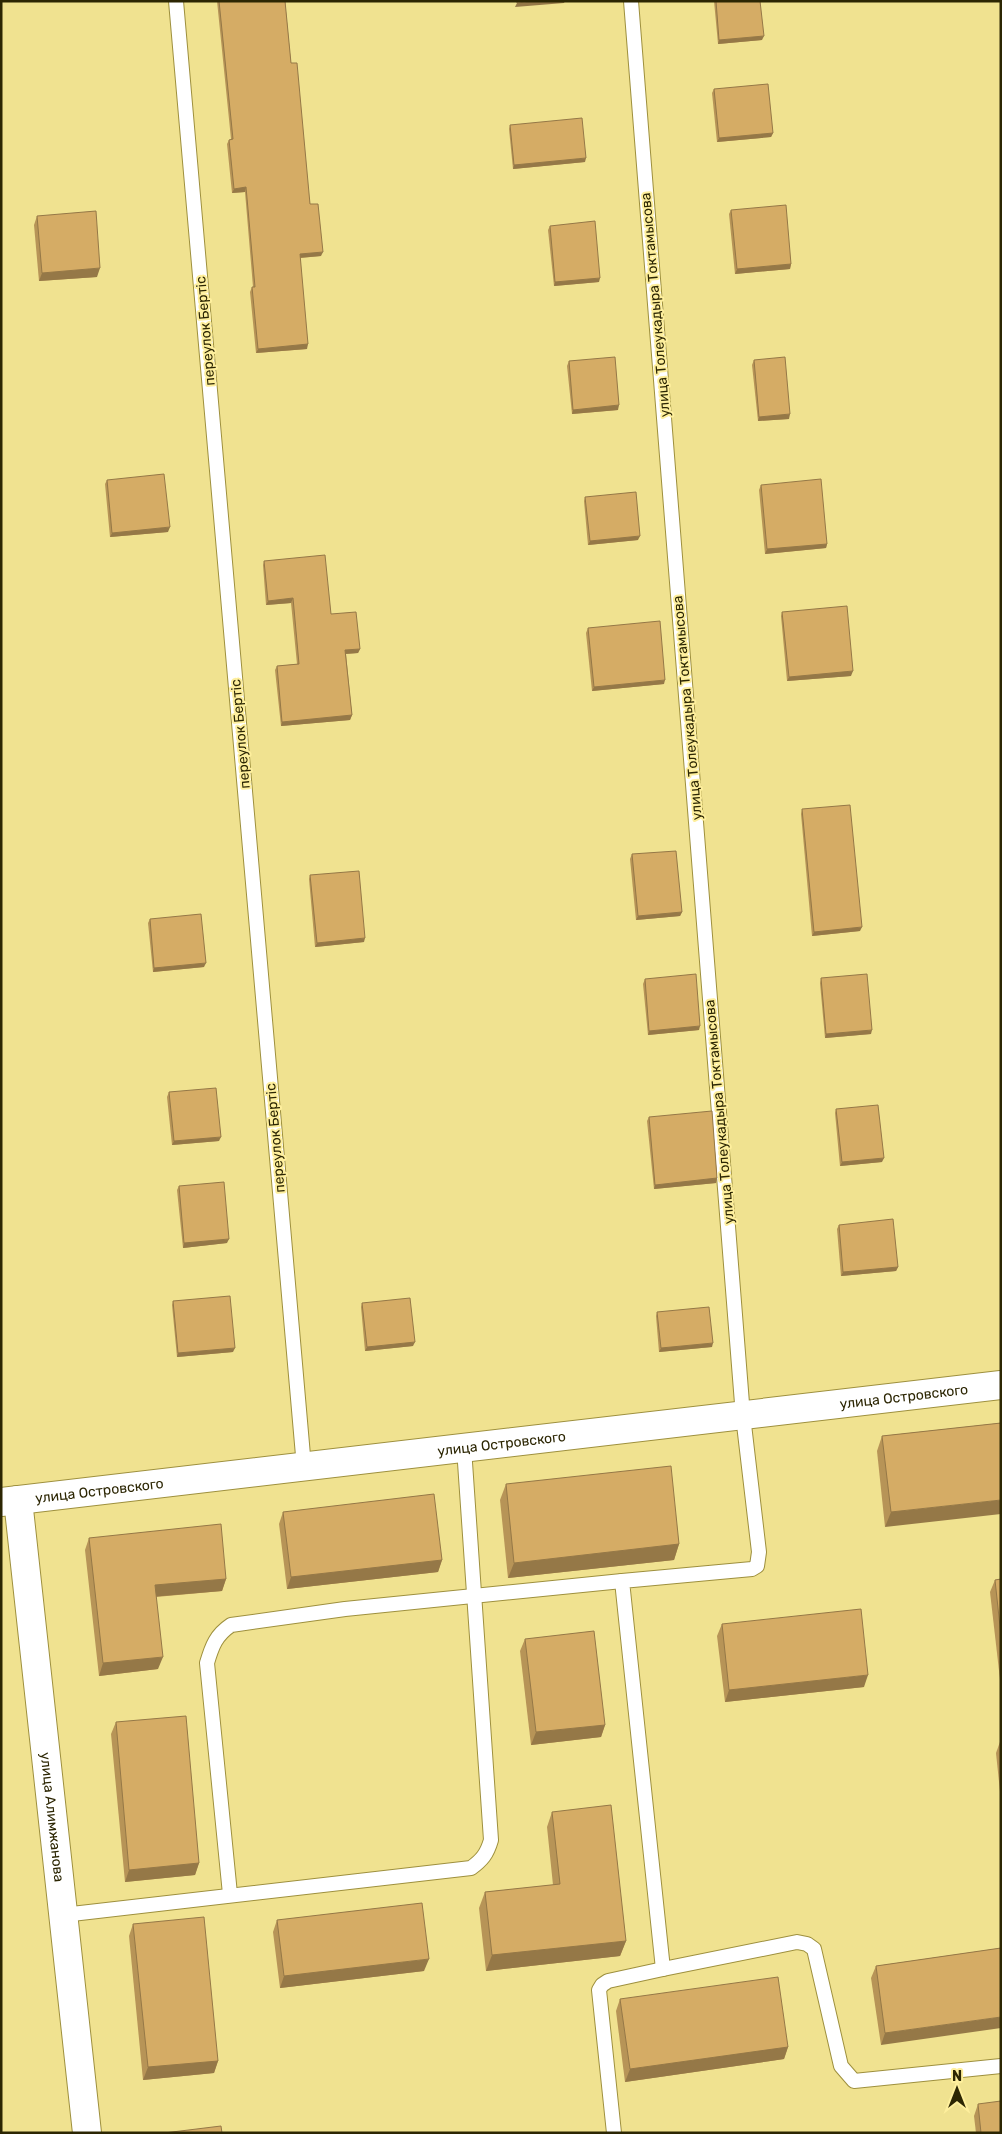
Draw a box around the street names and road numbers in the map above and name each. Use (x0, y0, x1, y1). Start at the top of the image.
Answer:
street label: улица Толеукадыра Токтамысова (637, 192, 674, 418)
street label: переулок Бертіс (192, 275, 219, 386)
street label: улица Толеукадыра Токтамысова (669, 595, 706, 821)
street label: переулок Бертіс (227, 678, 254, 789)
street label: улица Толеукадыра Токтамысова (701, 999, 738, 1225)
street label: переулок Бертіс (262, 1082, 289, 1193)
street label: улица Островского (839, 1381, 969, 1413)
street label: улица Островского (436, 1428, 567, 1460)
street label: улица Островского (34, 1475, 165, 1507)
street label: улица Алимжанова (37, 1751, 68, 1883)

